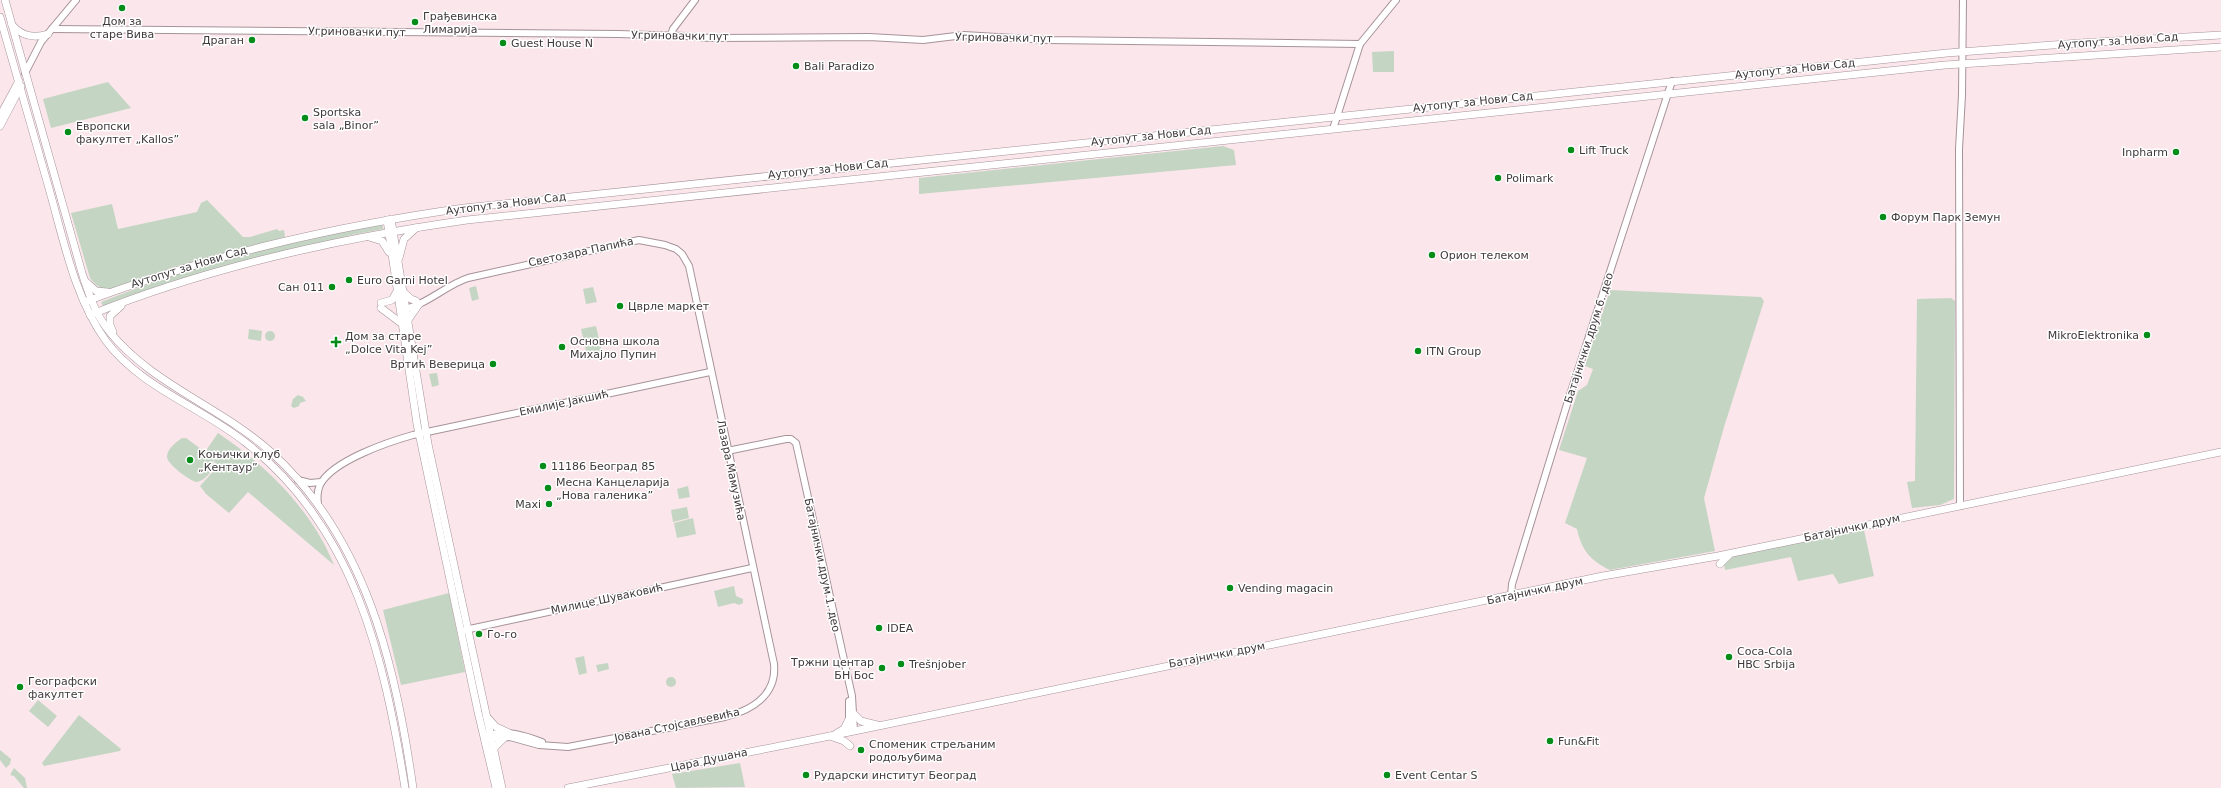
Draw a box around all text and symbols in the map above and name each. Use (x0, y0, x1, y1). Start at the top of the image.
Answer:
marker: Дом за старе Вива (117, 3, 127, 13)
place label: Грађевинска Лимарија (423, 10, 497, 36)
place label: Дом за старе Вива (90, 15, 154, 41)
marker: Грађевинска Лимарија (410, 17, 420, 27)
street label: Угриновачки пут (308, 25, 407, 39)
street label: Угриновачки пут (631, 29, 730, 43)
street label: Аутопут за Нови Сад (2057, 30, 2179, 52)
street label: Угриновачки пут (955, 31, 1054, 45)
place label: Драган (202, 34, 244, 47)
marker: Драган (247, 35, 257, 45)
place label: Guest House N (511, 37, 593, 50)
marker: Guest House N (498, 38, 508, 48)
street label: Аутопут за Нови Сад (1734, 56, 1856, 82)
place label: Bali Paradizo (804, 60, 875, 73)
marker: Bali Paradizo (791, 61, 801, 71)
street label: Аутопут за Нови Сад (1412, 89, 1534, 115)
place label: Sportska sala „Binor” (313, 106, 379, 132)
marker: Sportska sala „Binor” (300, 113, 310, 123)
place label: Европски факултет „Kallos” (76, 120, 179, 146)
street label: Аутопут за Нови Сад (1090, 123, 1212, 149)
marker: Европски факултет „Kallos” (63, 127, 73, 137)
place label: Lift Truck (1579, 144, 1629, 157)
marker: Lift Truck (1566, 145, 1576, 155)
place label: Inpharm (2122, 146, 2168, 159)
marker: Inpharm (2171, 147, 2181, 157)
street label: Аутопут за Нови Сад (767, 156, 889, 182)
place label: Polimark (1506, 172, 1554, 185)
marker: Polimark (1493, 173, 1503, 183)
street label: Аутопут за Нови Сад (445, 190, 567, 218)
place label: Форум Парк Земун (1891, 211, 2000, 224)
marker: Форум Парк Земун (1878, 212, 1888, 222)
street label: Светозара Папића (527, 235, 635, 269)
street label: Аутопут за Нови Сад (129, 243, 249, 291)
place label: Орион телеком (1440, 249, 1529, 262)
marker: Орион телеком (1427, 250, 1437, 260)
street label: Батајнички друм 6. део (1562, 271, 1616, 405)
place label: Euro Garni Hotel (357, 274, 448, 287)
marker: Euro Garni Hotel (344, 275, 354, 285)
place label: Сан 011 (278, 281, 324, 294)
marker: Сан 011 (327, 282, 337, 292)
place label: Цврле маркет (628, 300, 710, 313)
marker: Цврле маркет (615, 301, 625, 311)
place label: MikroElektronika (2048, 329, 2139, 342)
place label: Дом за старе „Dolce Vita Kej” (345, 330, 432, 356)
marker: MikroElektronika (2142, 330, 2152, 340)
place label: Основна школа Михајло Пупин (570, 335, 660, 361)
marker: Дом за старе „Dolce Vita Kej” (330, 336, 342, 348)
marker: Основна школа Михајло Пупин (557, 342, 567, 352)
place label: ITN Group (1426, 345, 1481, 358)
marker: ITN Group (1413, 346, 1423, 356)
place label: Вртић Веверица (390, 358, 485, 371)
marker: Вртић Веверица (488, 359, 498, 369)
street label: Емилије Јакшић (518, 387, 610, 419)
street label: Лазара Мамузића (714, 418, 748, 522)
place label: Коњички клуб „Кентаур” (198, 448, 281, 474)
marker: Коњички клуб „Кентаур” (185, 455, 195, 465)
place label: 11186 Београд 85 (551, 460, 655, 473)
marker: 11186 Београд 85 (538, 461, 548, 471)
place label: Месна Канцеларија „Нова галеника” (556, 476, 669, 502)
marker: Месна Канцеларија „Нова галеника” (543, 483, 553, 493)
street label: Батајнички друм 1. део (801, 497, 843, 633)
place label: Maxi (515, 498, 541, 511)
marker: Maxi (544, 499, 554, 509)
street label: Батајнички друм (1803, 511, 1901, 545)
street label: Батајнички друм (1486, 574, 1584, 608)
street label: Милице Шуваковић (550, 581, 664, 617)
place label: Vending magacin (1238, 582, 1333, 595)
marker: Vending magacin (1225, 583, 1235, 593)
place label: IDEA (887, 622, 914, 635)
marker: IDEA (874, 623, 884, 633)
place label: Го-го (487, 628, 517, 641)
marker: Го-го (474, 629, 484, 639)
street label: Батајнички друм (1168, 639, 1266, 671)
place label: Coca-Cola HBC Srbija (1737, 645, 1795, 671)
marker: Coca-Cola HBC Srbija (1724, 652, 1734, 662)
place label: Тржни центар БН Бос (790, 656, 874, 682)
place label: Trešnjober (908, 658, 966, 671)
marker: Trešnjober (896, 659, 906, 669)
marker: Тржни центар БН Бос (877, 663, 887, 673)
place label: Географски факултет (28, 675, 97, 701)
marker: Географски факултет (15, 682, 25, 692)
street label: Јована Стојсављевића (612, 705, 741, 745)
place label: Fun&Fit (1558, 735, 1600, 748)
marker: Fun&Fit (1545, 736, 1555, 746)
place label: Споменик стрељаним родољубима (869, 738, 996, 764)
street label: Цара Душана (669, 745, 749, 775)
marker: Споменик стрељаним родољубима (856, 745, 866, 755)
place label: Рударски институт Београд (814, 769, 977, 782)
place label: Event Centar S (1395, 769, 1478, 782)
marker: Рударски институт Београд (801, 770, 811, 780)
marker: Event Centar S (1382, 770, 1392, 780)

